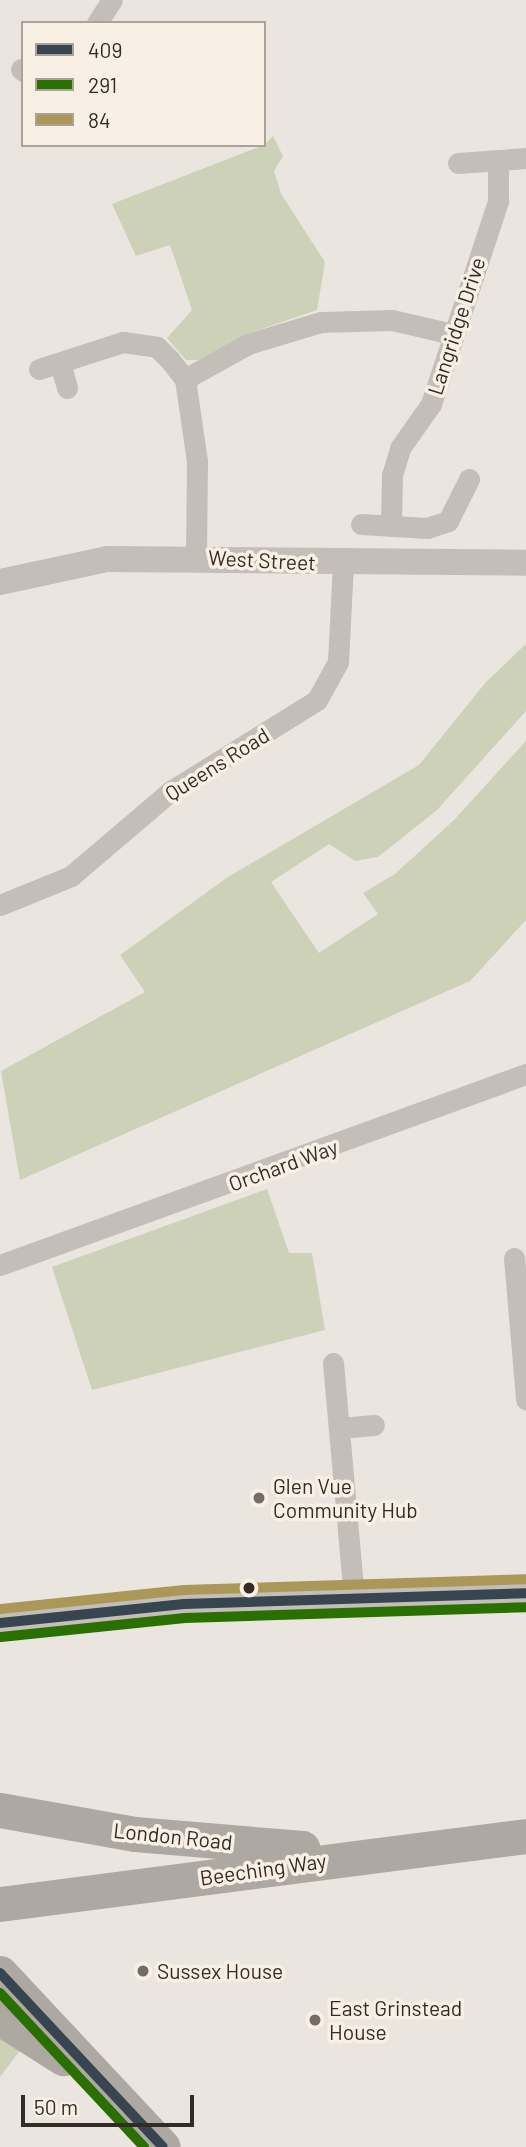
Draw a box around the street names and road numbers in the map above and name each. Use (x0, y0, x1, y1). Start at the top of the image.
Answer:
street label: Langridge Drive (422, 254, 490, 398)
street label: West Street (208, 545, 316, 575)
street label: Queens Road (160, 722, 274, 806)
street label: Orchard Way (225, 1134, 341, 1196)
street label: London Road (112, 1817, 234, 1855)
street label: Beeching Way (198, 1848, 328, 1890)

